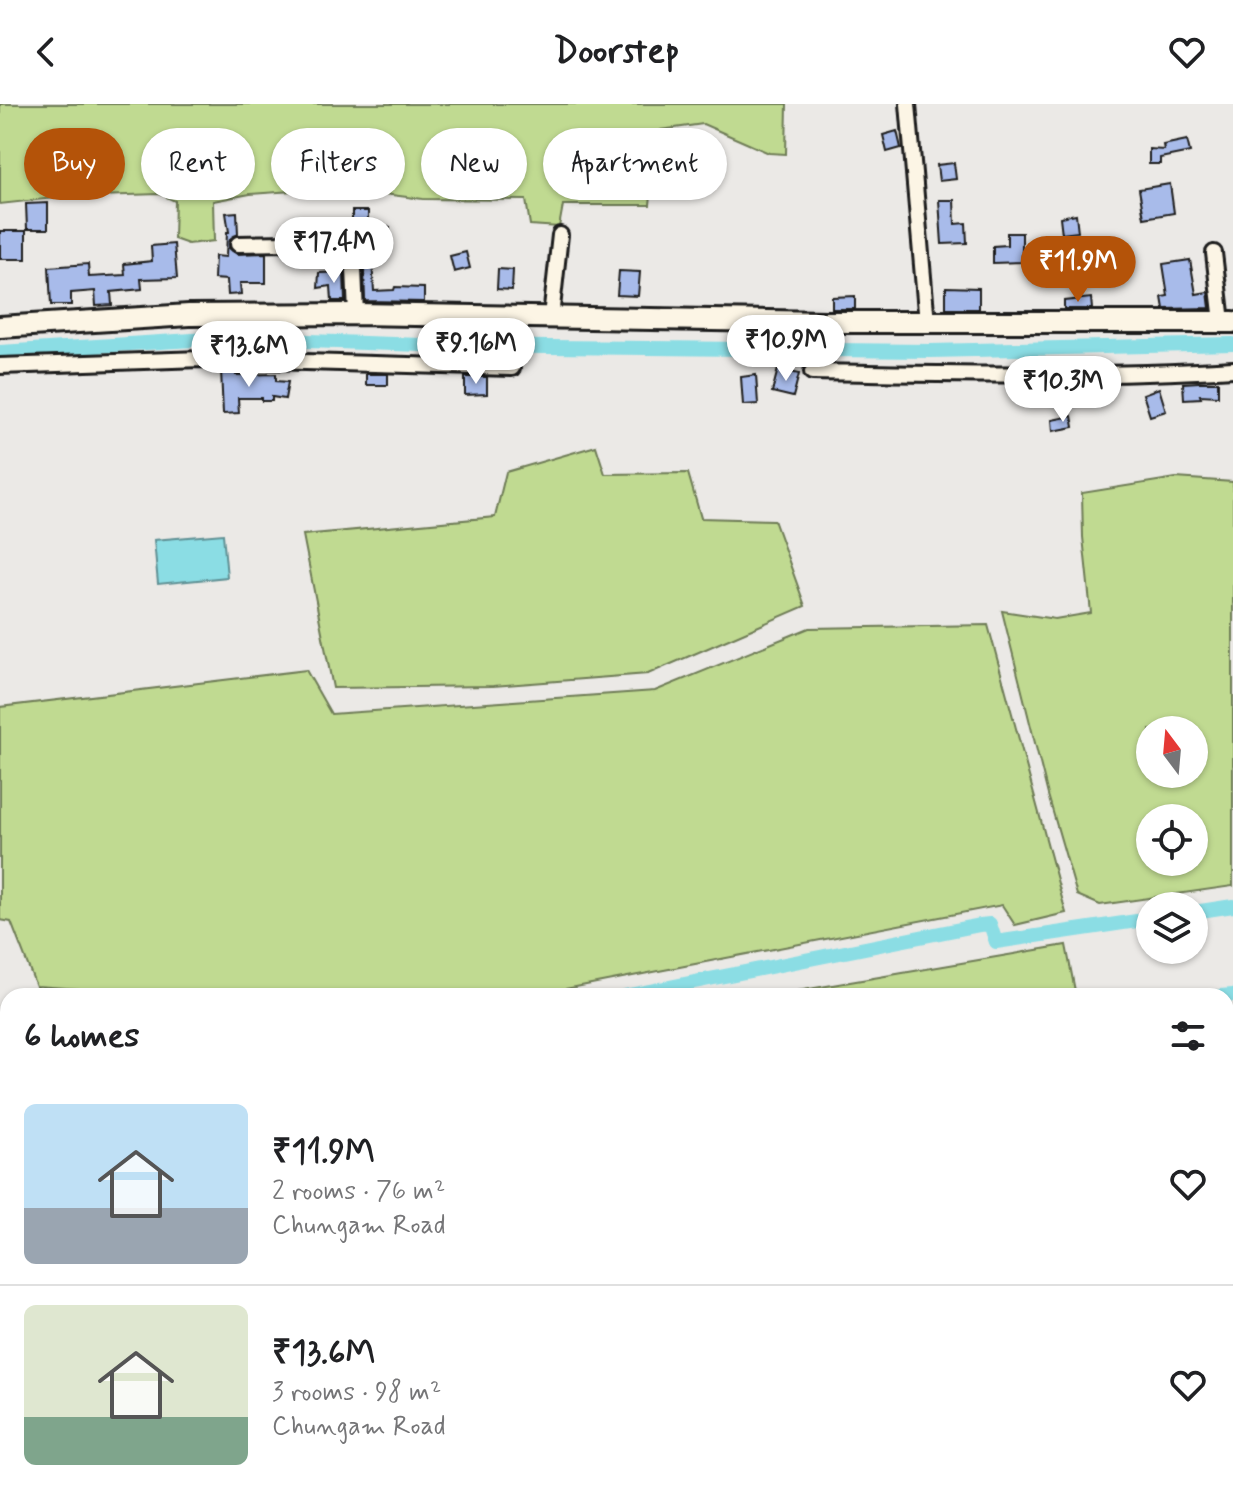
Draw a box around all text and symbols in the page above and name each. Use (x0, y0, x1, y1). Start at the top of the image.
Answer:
text: Doorstep (554, 29, 679, 76)
icon: back (24, 30, 68, 74)
icon: heart (1165, 30, 1209, 74)
chip: Buy (24, 128, 125, 200)
chip: Rent (141, 128, 255, 200)
chip: Filters (271, 128, 405, 200)
chip: New (421, 128, 527, 200)
chip: Apartment (543, 128, 727, 200)
pin: ₹17.4M (269, 217, 399, 285)
text: ₹17.4M (293, 226, 375, 260)
pin: ₹11.9M (1013, 236, 1143, 304)
text: ₹11.9M (1039, 245, 1117, 279)
pin: ₹10.9M (721, 315, 851, 383)
pin: ₹9.16M (411, 318, 541, 386)
pin: ₹13.6M (184, 321, 314, 389)
text: ₹10.9M (745, 324, 827, 358)
text: ₹9.16M (435, 327, 517, 361)
text: ₹13.6M (209, 330, 289, 364)
pin: ₹10.3M (998, 356, 1128, 424)
text: ₹10.3M (1022, 365, 1104, 399)
north arrow (1136, 716, 1208, 788)
map controls (1136, 716, 1208, 964)
button: locate (1136, 804, 1208, 876)
button: layers (1136, 892, 1208, 964)
text: 6 homes (24, 1014, 139, 1059)
icon: filters (1166, 1014, 1210, 1058)
text: ₹11.9M (272, 1130, 375, 1175)
icon: home (88, 1136, 184, 1232)
icon: heart (1166, 1162, 1210, 1206)
text: 2 rooms · 76 m² (272, 1175, 445, 1209)
text: Chungam Road (272, 1209, 446, 1243)
text: ₹13.6M (272, 1331, 375, 1376)
icon: home (88, 1337, 184, 1433)
icon: heart (1166, 1363, 1210, 1407)
text: 3 rooms · 98 m² (272, 1376, 441, 1410)
text: Chungam Road (272, 1410, 446, 1444)

